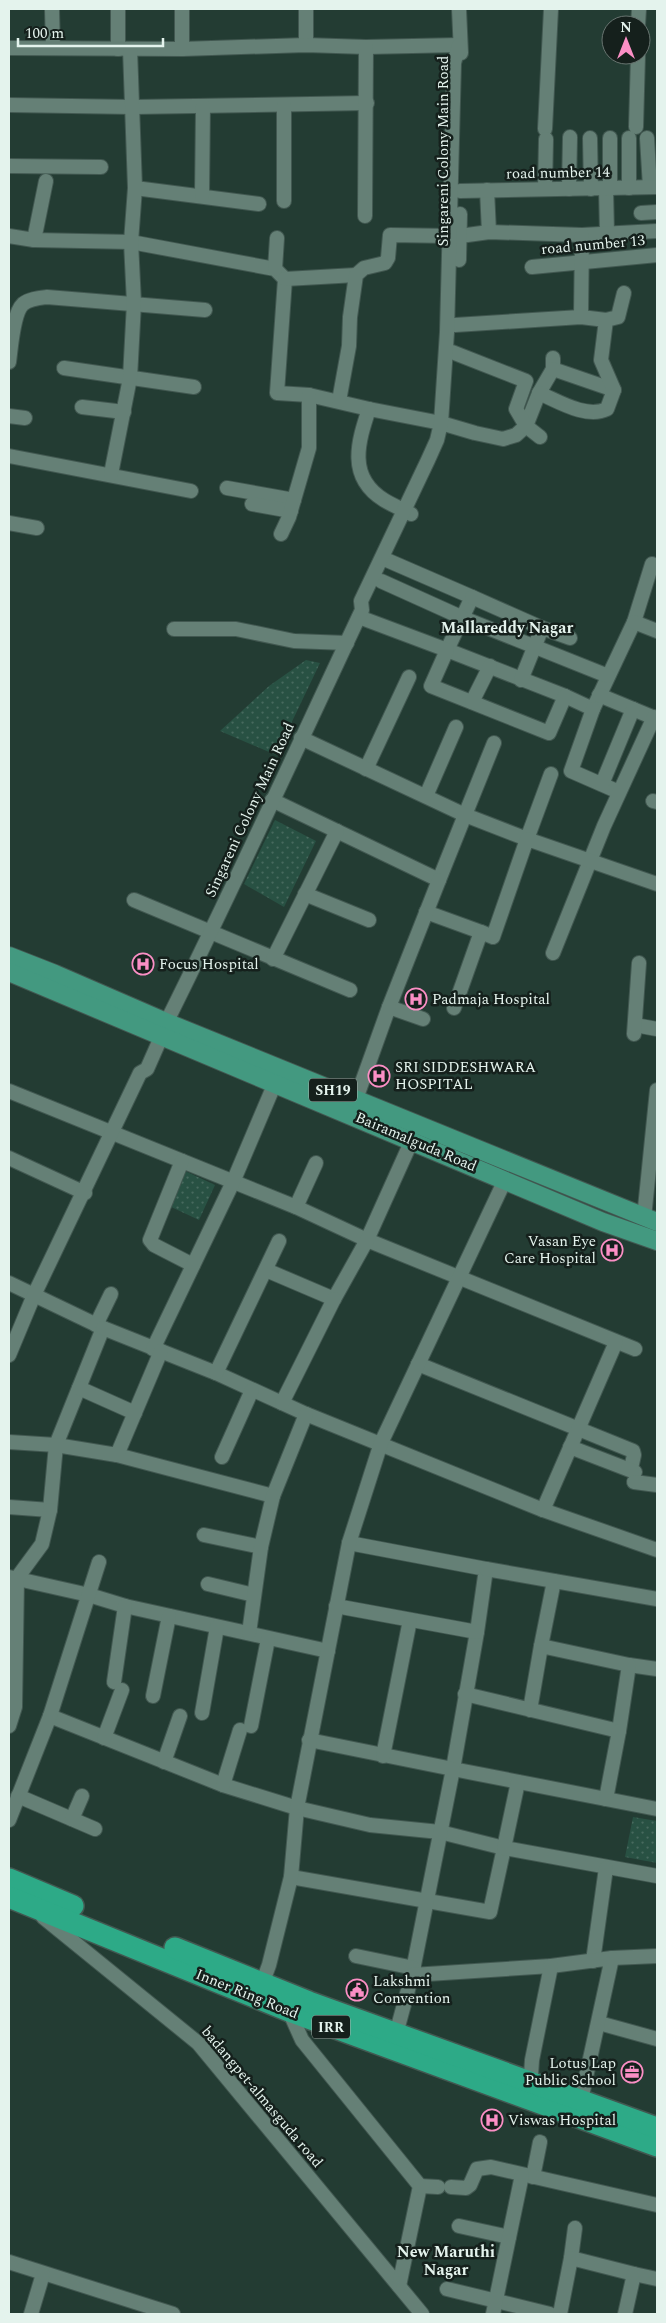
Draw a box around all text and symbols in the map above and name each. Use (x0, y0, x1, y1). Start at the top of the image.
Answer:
scale bar (18, 15, 162, 47)
north arrow (601, 15, 651, 65)
text: N (620, 17, 632, 38)
text: 100 m (25, 22, 64, 45)
street label: Singareni Colony Main Road (432, 56, 455, 246)
street label: road number 14 (506, 161, 611, 185)
street label: road number 13 (540, 229, 646, 261)
district label: Mallareddy Nagar (441, 616, 574, 640)
street label: Singareni Colony Main Road (199, 719, 301, 901)
hospital icon: Focus Hospital (131, 952, 155, 976)
place label: Focus Hospital (159, 953, 259, 976)
hospital icon: Padmaja Hospital (404, 987, 428, 1011)
place label: Padmaja Hospital (432, 988, 550, 1011)
place label: SRI SIDDESHWARA HOSPITAL (395, 1056, 536, 1096)
hospital icon: SRI SIDDESHWARA HOSPITAL (367, 1064, 391, 1088)
road number: SH19 (309, 1078, 357, 1102)
street label: Bairamalguda Road (352, 1106, 480, 1178)
place label: Vasan Eye Care Hospital (504, 1230, 596, 1270)
hospital icon: Vasan Eye Care Hospital (600, 1238, 624, 1262)
street label: Inner Ring Road (192, 1963, 302, 2025)
place label: Lakshmi Convention (373, 1970, 451, 2010)
public building icon: Lakshmi Convention (345, 1978, 369, 2002)
road number: IRR (312, 2015, 350, 2038)
street label: badangpet-almasguda road (196, 2021, 328, 2173)
place label: Lotus Lap Public School (525, 2052, 616, 2092)
office icon: Lotus Lap Public School (620, 2060, 644, 2084)
hospital icon: Viswas Hospital (480, 2108, 504, 2132)
place label: Viswas Hospital (508, 2109, 616, 2132)
district label: New Maruthi Nagar (397, 2240, 495, 2282)

